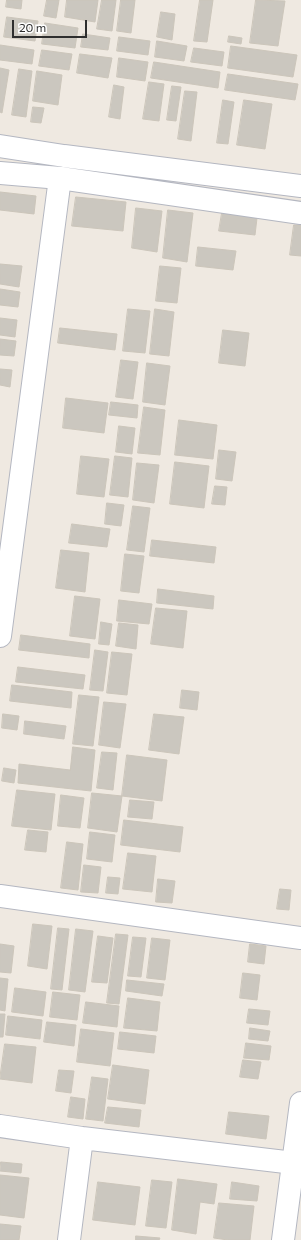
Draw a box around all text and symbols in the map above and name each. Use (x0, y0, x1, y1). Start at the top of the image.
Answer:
scale bar (14, 12, 89, 38)
text: 20 m (19, 20, 46, 34)

